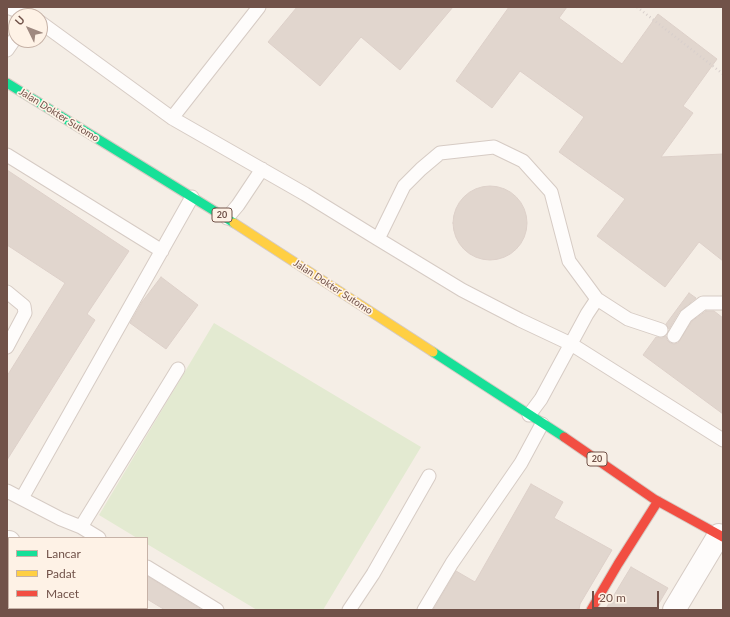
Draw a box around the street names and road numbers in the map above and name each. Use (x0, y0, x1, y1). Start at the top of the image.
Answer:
street label: Jalan Dokter Sutomo (17, 86, 101, 144)
road number: 20 (212, 208, 232, 222)
street label: Jalan Dokter Sutomo (291, 257, 375, 317)
road number: 20 (587, 452, 607, 466)

